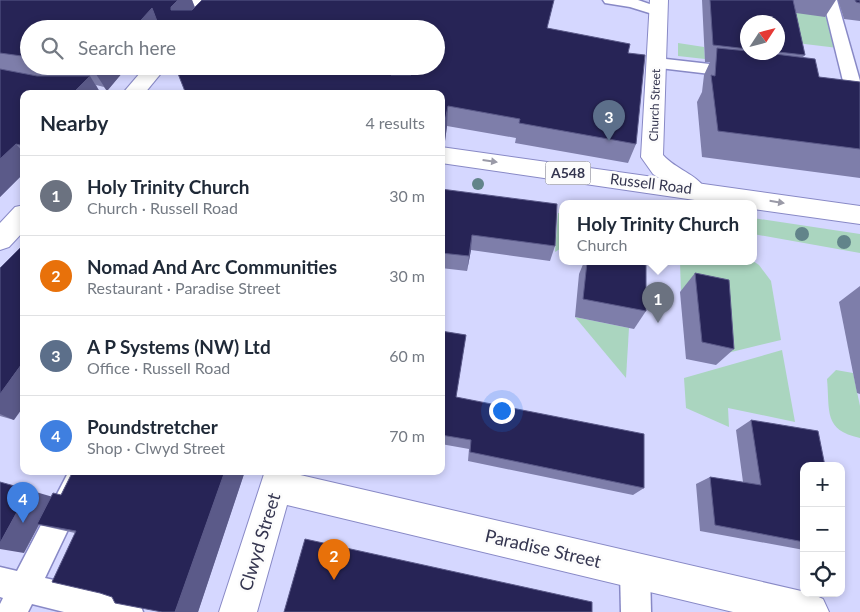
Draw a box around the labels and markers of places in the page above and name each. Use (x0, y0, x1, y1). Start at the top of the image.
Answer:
pin: 3 (593, 100, 625, 141)
pin: 1 (642, 282, 674, 323)
pin: 4 (7, 482, 39, 523)
pin: 2 (318, 539, 350, 580)

